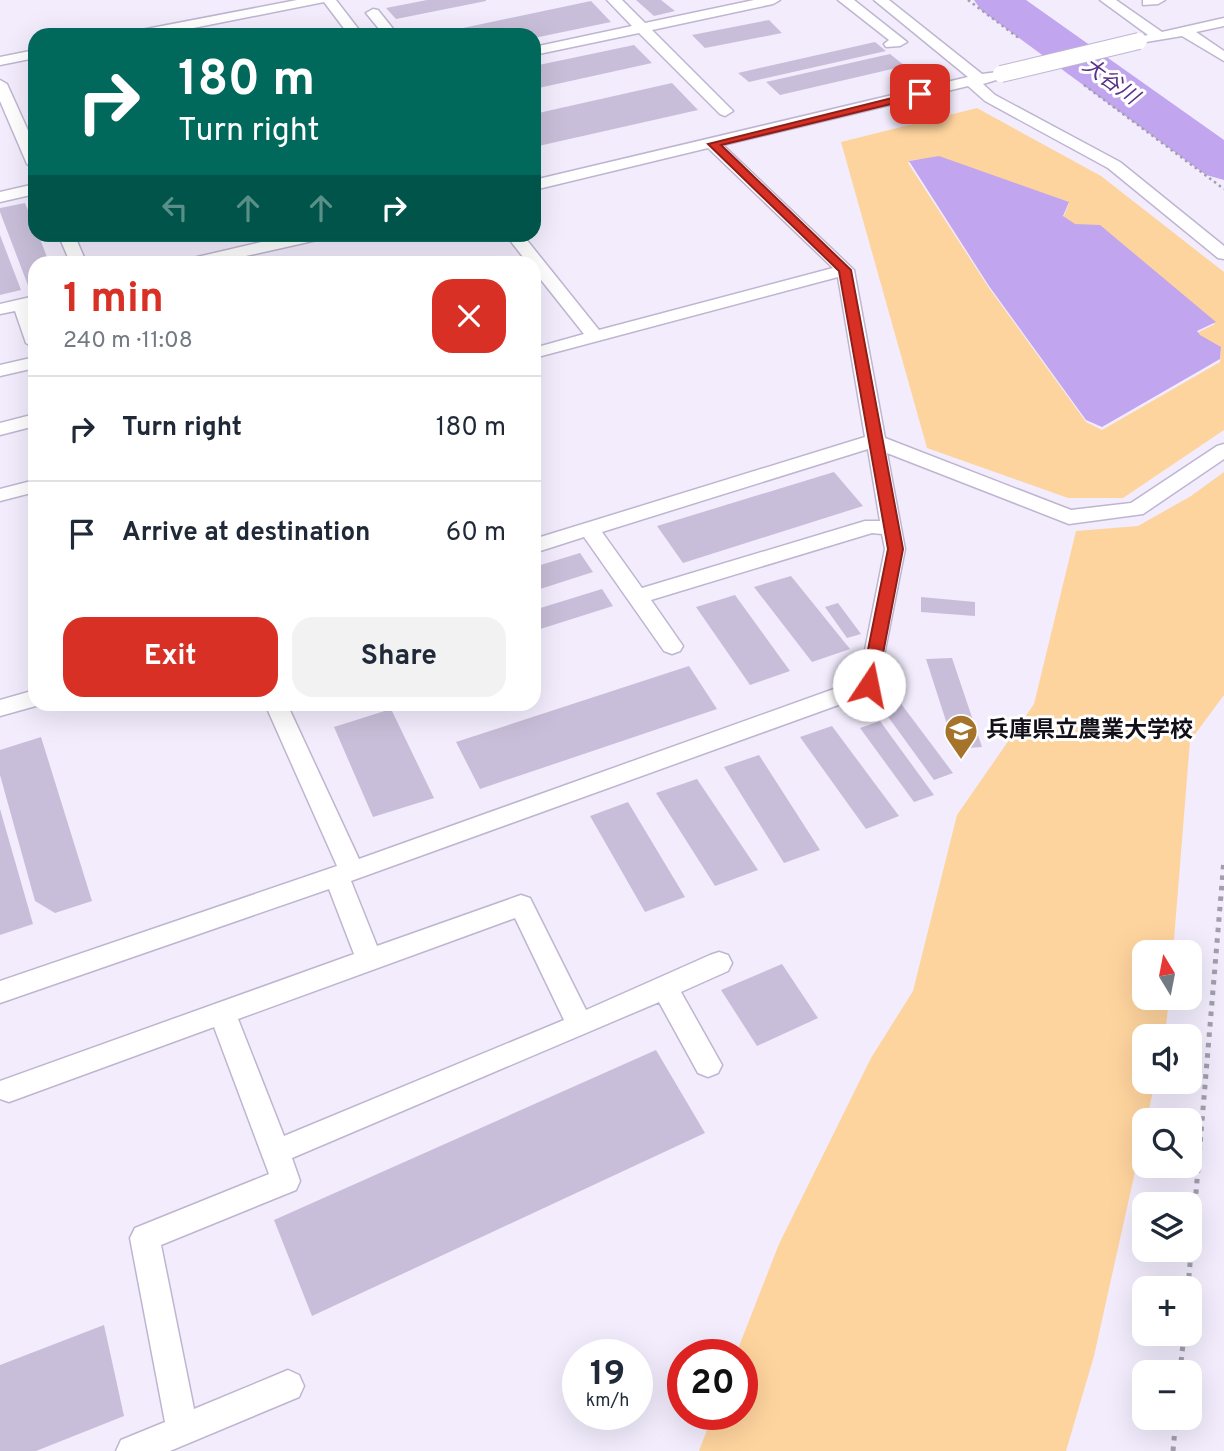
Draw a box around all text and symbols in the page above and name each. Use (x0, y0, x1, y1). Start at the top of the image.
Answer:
text: 180 m (178, 51, 315, 113)
water label: 大谷川 (1077, 53, 1145, 113)
icon: right (63, 56, 154, 147)
pin (890, 64, 950, 124)
icon: arrive (901, 75, 939, 113)
text: Turn right (178, 112, 320, 152)
icon: left (156, 189, 194, 227)
icon: ahead (229, 189, 267, 227)
icon: ahead (302, 189, 340, 227)
icon: right (375, 189, 413, 227)
text: 1 min (63, 274, 164, 327)
button: close (432, 279, 506, 353)
text: 240 m · 11:08 (63, 327, 193, 356)
icon: right (63, 410, 101, 448)
text: Turn right (122, 412, 242, 445)
text: 180 m (436, 412, 506, 445)
icon: arrive (63, 515, 101, 553)
text: Arrive at destination (122, 517, 370, 550)
text: 60 m (446, 517, 506, 550)
button: Exit (63, 617, 278, 697)
button: Share (292, 617, 506, 697)
position arrow (832, 648, 906, 722)
school or university icon: 兵庫県立農業大学校 (942, 712, 980, 761)
place label: 兵庫県立農業大学校 (986, 717, 1193, 746)
north arrow (1132, 940, 1202, 1010)
map controls (1132, 940, 1202, 1430)
button: sound (1132, 1024, 1202, 1094)
button: search (1132, 1108, 1202, 1178)
button: layers (1132, 1192, 1202, 1262)
button: + (1132, 1276, 1202, 1346)
speed limit sign: 20 (667, 1339, 758, 1430)
text: 19 (590, 1353, 625, 1397)
button: − (1132, 1360, 1202, 1430)
text: km/h (586, 1390, 629, 1413)

